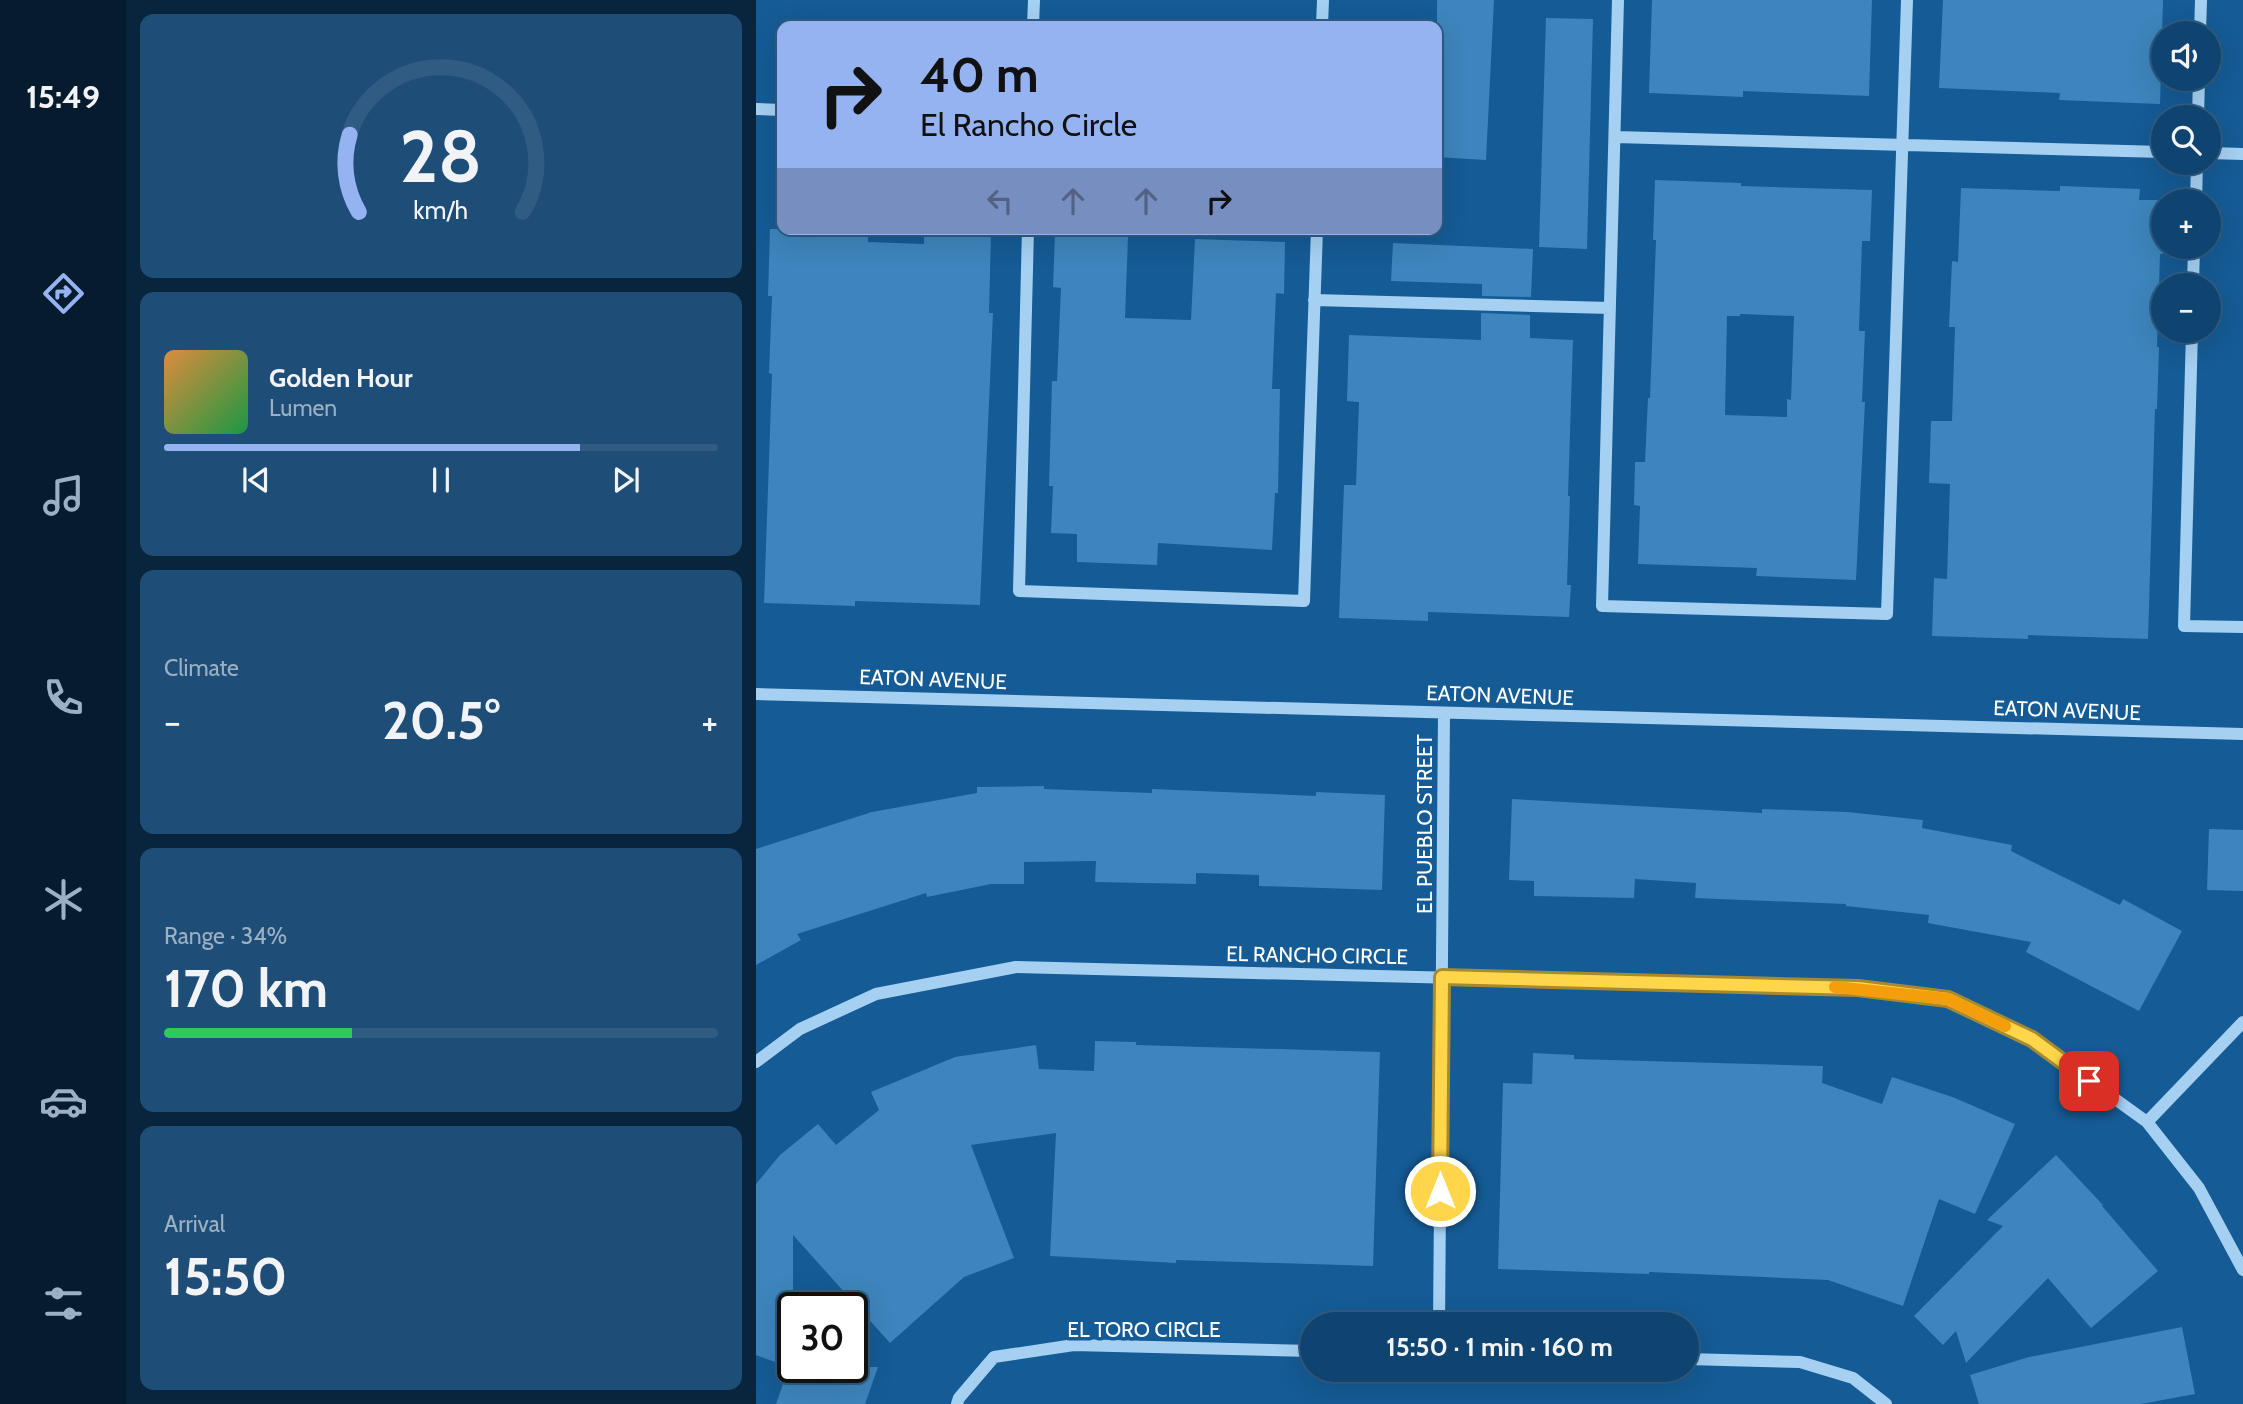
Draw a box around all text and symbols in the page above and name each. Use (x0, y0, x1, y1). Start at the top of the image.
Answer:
map controls (2151, 21, 2221, 343)
button: sound (2151, 21, 2221, 91)
text: 40 m (920, 45, 1039, 104)
icon: right (805, 49, 896, 140)
text: 15:49 (26, 77, 100, 116)
text: El Rancho Circle (920, 105, 1137, 144)
button: search (2151, 105, 2221, 175)
text: 28 (400, 112, 482, 200)
icon: left (981, 182, 1019, 220)
icon: ahead (1054, 182, 1092, 220)
icon: ahead (1127, 182, 1165, 220)
icon: right (1200, 182, 1238, 220)
button: + (2151, 189, 2221, 259)
text: km/h (414, 195, 468, 225)
icon: directions (39, 269, 88, 318)
button: − (2151, 273, 2221, 343)
text: Golden Hour (269, 362, 412, 394)
text: Lumen (269, 394, 337, 422)
icon: previous (237, 461, 275, 499)
icon: pause (422, 461, 460, 499)
icon: next (607, 461, 645, 499)
icon: music (39, 471, 88, 520)
text: Climate (164, 654, 239, 682)
street label: EATON AVENUE (859, 664, 1007, 694)
icon: phone (39, 673, 88, 722)
street label: EATON AVENUE (1426, 680, 1574, 710)
text: 20.5° (382, 689, 500, 752)
street label: EATON AVENUE (1993, 695, 2141, 725)
text: − (164, 698, 181, 745)
text: + (701, 698, 718, 745)
street label: EL PUEBLO STREET (1412, 734, 1437, 914)
icon: climate (39, 875, 88, 924)
text: Range · 34% (164, 922, 287, 950)
street label: EL RANCHO CIRCLE (1226, 941, 1408, 969)
text: 170 km (164, 957, 328, 1020)
pin (2059, 1051, 2119, 1111)
icon: arrive (2070, 1062, 2108, 1100)
icon: car (39, 1077, 88, 1126)
position arrow (1403, 1154, 1477, 1228)
text: Arrival (164, 1210, 225, 1238)
text: 15:50 (164, 1245, 287, 1308)
icon: filters (39, 1279, 88, 1328)
speed limit sign: 30 (777, 1292, 868, 1383)
street label: EL TORO CIRCLE (1067, 1317, 1221, 1342)
text: 15:50 · 1 min · 160 m (1386, 1331, 1613, 1363)

